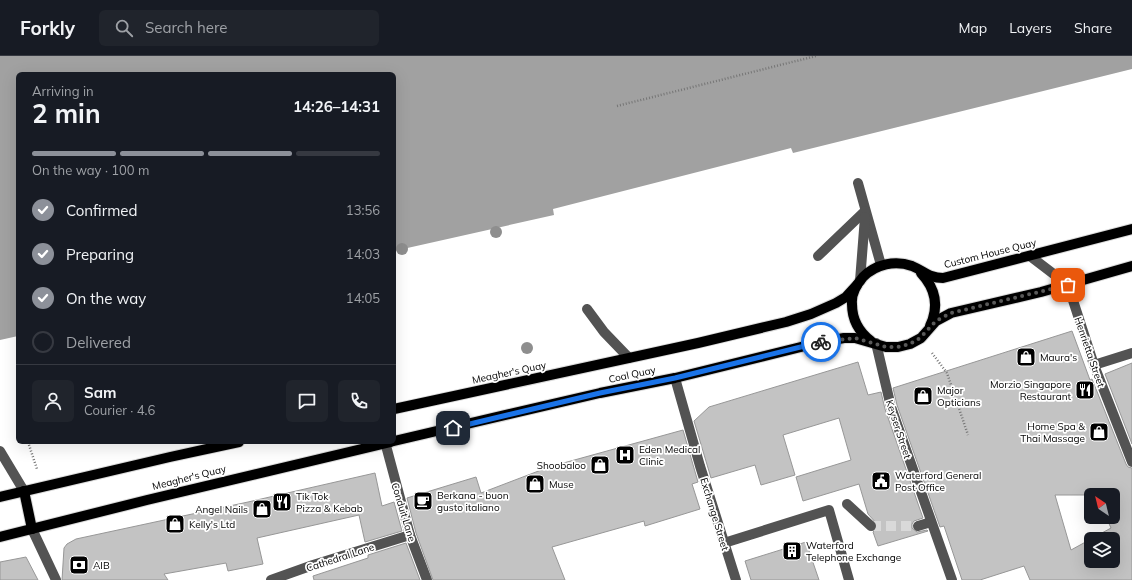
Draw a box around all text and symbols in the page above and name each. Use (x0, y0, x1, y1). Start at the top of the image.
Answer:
search box (99, 10, 379, 46)
text: Forkly (20, 16, 75, 40)
icon: search (113, 17, 135, 39)
text: Search here (145, 18, 227, 37)
text: Map (958, 19, 987, 37)
text: Layers (1009, 19, 1052, 37)
text: Share (1074, 19, 1112, 37)
text: Arriving in (32, 83, 94, 99)
text: 2 min (32, 97, 101, 130)
text: 14:26–14:31 (293, 97, 380, 116)
text: On the way · 100 m (32, 162, 149, 178)
icon: check (32, 199, 54, 221)
text: Confirmed (66, 201, 137, 220)
text: 13:56 (346, 202, 380, 218)
street label: Custom House Quay (943, 236, 1038, 271)
icon: check (32, 243, 54, 265)
text: Preparing (66, 245, 134, 264)
text: 14:03 (346, 246, 380, 262)
pin (1051, 268, 1085, 302)
icon: bag (1057, 274, 1079, 296)
icon: check (32, 287, 54, 309)
text: On the way (66, 289, 146, 308)
text: 14:05 (346, 290, 380, 306)
street label: Henrietta Street (1071, 315, 1108, 390)
courier (801, 322, 841, 362)
icon: bike (810, 331, 832, 353)
text: Delivered (66, 333, 131, 352)
shop icon: Maura's (1015, 346, 1037, 368)
place label: Maura's (1040, 351, 1077, 364)
street label: Meagher's Quay (471, 358, 548, 387)
street label: Coal Quay (607, 363, 658, 386)
place label: Morzio Singapore Restaurant (990, 378, 1071, 403)
restaurant icon: Morzio Singapore Restaurant (1074, 379, 1096, 401)
button: person (32, 380, 74, 422)
button: chat (286, 380, 328, 422)
button: phone (338, 380, 380, 422)
text: Sam (84, 383, 116, 402)
place label: Major Opticians (937, 384, 981, 409)
shop icon: Major Opticians (912, 385, 934, 407)
street label: Keyser Street (883, 398, 914, 461)
text: Courier · 4.6 (84, 402, 155, 418)
pin (436, 411, 470, 445)
icon: home (442, 417, 464, 439)
place label: Home Spa & Thai Massage (1020, 420, 1085, 445)
shop icon: Home Spa & Thai Massage (1088, 421, 1110, 443)
place label: Eden Medical Clinic (639, 443, 700, 468)
hospital icon: Eden Medical Clinic (614, 444, 636, 466)
shop icon: Shoobaloo (589, 454, 611, 476)
place label: Shoobaloo (537, 459, 586, 472)
street label: Meagher's Quay (151, 462, 228, 493)
place label: Waterford General Post Office (895, 469, 981, 494)
public building icon: Waterford General Post Office (870, 470, 892, 492)
shop icon: Muse (524, 473, 546, 495)
street label: Exchange Street (697, 476, 732, 553)
place label: Muse (549, 478, 574, 491)
street label: Conduit Lane (388, 481, 419, 543)
north arrow (1084, 488, 1120, 524)
map controls (1084, 488, 1120, 568)
place label: Berkana - buon gusto italiano (437, 489, 509, 514)
place label: Tik Tok Pizza & Kebab (296, 490, 363, 515)
cafe icon: Berkana - buon gusto italiano (412, 490, 434, 512)
restaurant icon: Tik Tok Pizza & Kebab (271, 491, 293, 513)
shop icon: Angel Nails (251, 498, 273, 520)
place label: Angel Nails (195, 503, 248, 516)
shop icon: Kelly's Ltd (164, 513, 186, 535)
place label: Kelly's Ltd (189, 518, 235, 531)
button: layers (1084, 532, 1120, 568)
place label: Waterford Telephone Exchange (806, 539, 901, 564)
street label: Cathedral Lane (304, 540, 376, 575)
building icon: Waterford Telephone Exchange (781, 540, 803, 562)
bank icon: AIB (68, 554, 90, 576)
place label: AIB (93, 559, 110, 572)

